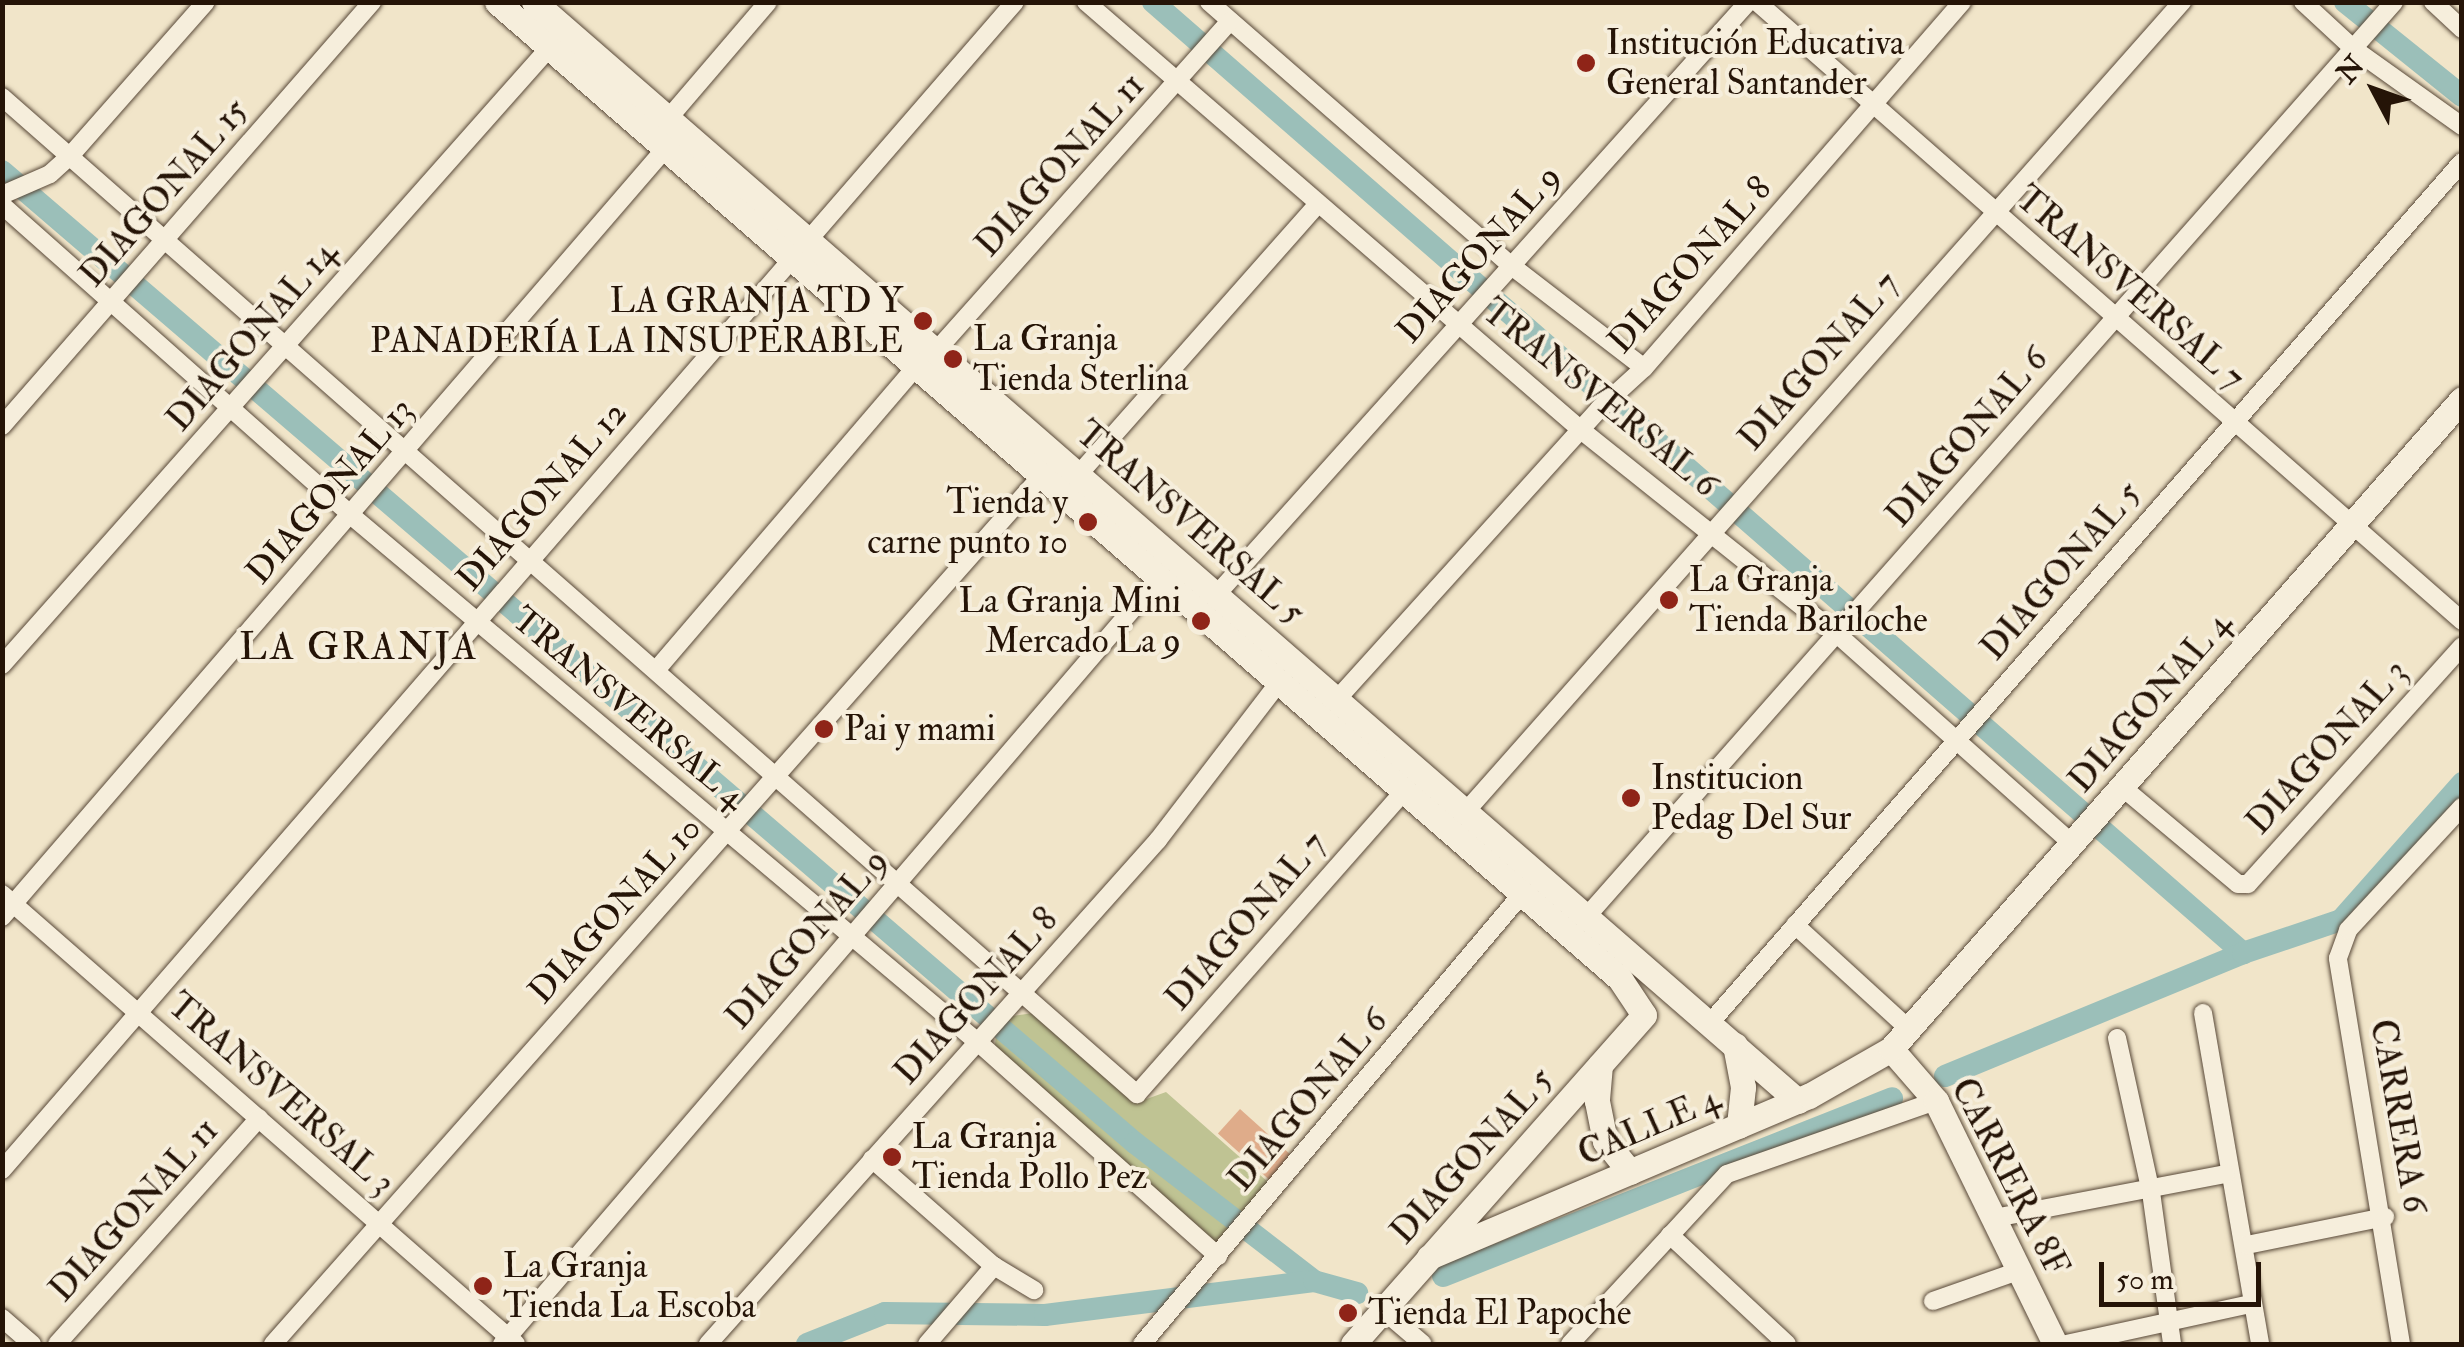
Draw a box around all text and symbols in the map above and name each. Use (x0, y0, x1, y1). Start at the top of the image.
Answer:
place label: Institución Educativa General Santander (1606, 22, 1904, 104)
north arrow (2324, 40, 2424, 140)
text: N (2330, 49, 2372, 91)
marker: Institución Educativa General Santander (1575, 52, 1597, 74)
street label: DIAGONAL 11 (967, 65, 1153, 265)
street label: DIAGONAL 15 (71, 91, 257, 295)
street label: DIAGONAL 9 (1388, 156, 1570, 352)
street label: DIAGONAL 8 (1600, 168, 1780, 362)
street label: TRANSVERSAL 7 (2007, 177, 2253, 399)
street label: DIAGONAL 14 (158, 232, 346, 440)
street label: DIAGONAL 7 (1730, 263, 1908, 459)
place label: LA GRANJA TD Y PANADERÍA LA INSUPERABLE (370, 280, 903, 362)
street label: TRANSVERSAL 6 (1474, 290, 1726, 506)
marker: LA GRANJA TD Y PANADERÍA LA INSUPERABLE (912, 310, 934, 332)
place label: La Granja Tienda Sterlina (973, 318, 1188, 400)
street label: DIAGONAL 6 (1877, 338, 2057, 536)
marker: La Granja Tienda Sterlina (942, 348, 964, 370)
street label: DIAGONAL 13 (238, 389, 422, 593)
street label: DIAGONAL 12 (448, 393, 636, 599)
street label: TRANSVERSAL 5 (1067, 412, 1313, 634)
street label: DIAGONAL 5 (1972, 473, 2150, 669)
place label: Tienda y carne punto 10 (867, 481, 1068, 563)
marker: Tienda y carne punto 10 (1077, 511, 1099, 533)
place label: La Granja Tienda Bariloche (1689, 559, 1928, 641)
place label: La Granja Mini Mercado La 9 (959, 580, 1181, 662)
marker: La Granja Tienda Bariloche (1658, 589, 1680, 611)
street label: TRANSVERSAL 4 (504, 598, 754, 818)
street label: DIAGONAL 4 (2060, 603, 2240, 801)
marker: La Granja Mini Mercado La 9 (1190, 610, 1212, 632)
district label: LA GRANJA (239, 625, 479, 671)
street label: DIAGONAL 3 (2238, 651, 2416, 843)
place label: Pai y mami (844, 708, 995, 750)
marker: Pai y mami (813, 718, 835, 740)
place label: Institucion Pedag Del Sur (1651, 757, 1851, 839)
marker: Institucion Pedag Del Sur (1620, 787, 1642, 809)
street label: DIAGONAL 10 (520, 808, 710, 1012)
street label: DIAGONAL 7 (1157, 823, 1335, 1019)
street label: DIAGONAL 9 (717, 840, 897, 1038)
street label: DIAGONAL 8 (886, 899, 1066, 1093)
street label: TRANSVERSAL 3 (159, 984, 403, 1204)
street label: DIAGONAL 6 (1220, 1000, 1396, 1200)
street label: CARRERA 6 (2361, 1016, 2437, 1216)
street label: DIAGONAL 5 (1382, 1059, 1562, 1253)
street label: CARRERA 8F (1942, 1071, 2078, 1283)
street label: CALLE 4 (1572, 1077, 1726, 1175)
street label: DIAGONAL 11 (41, 1110, 227, 1310)
place label: La Granja Tienda Pollo Pez (912, 1116, 1148, 1198)
marker: La Granja Tienda Pollo Pez (881, 1146, 903, 1168)
scale bar (2104, 1242, 2266, 1304)
place label: La Granja Tienda La Escoba (503, 1245, 756, 1327)
text: 50 m (2116, 1261, 2174, 1298)
marker: La Granja Tienda La Escoba (472, 1275, 494, 1297)
place label: Tienda El Papoche (1368, 1292, 1631, 1334)
marker: Tienda El Papoche (1337, 1302, 1359, 1324)

